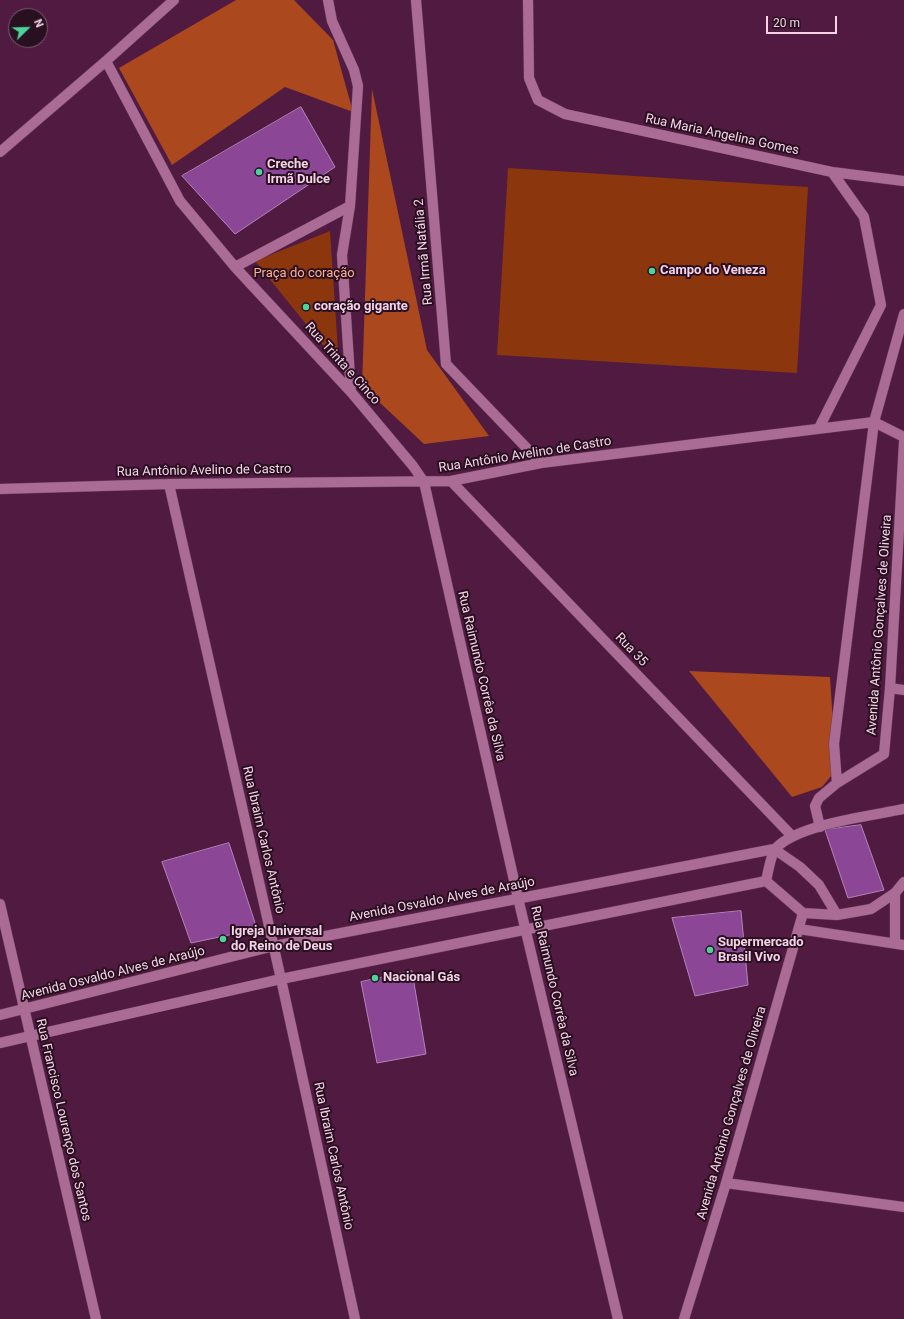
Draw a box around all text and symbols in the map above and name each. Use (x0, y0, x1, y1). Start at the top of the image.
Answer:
north arrow (8, 8, 48, 48)
scale bar (768, 8, 839, 34)
text: 20 m (773, 16, 800, 30)
text: N (31, 17, 46, 30)
street label: Rua Maria Angelina Gomes (644, 111, 800, 159)
place label: Creche Irmã Dulce (267, 157, 330, 188)
marker: Creche Irmã Dulce (254, 167, 264, 177)
street label: Rua Irmã Natália 2 (412, 198, 436, 306)
place label: Campo do Veneza (660, 263, 766, 279)
park label: Praça do coração (253, 266, 355, 282)
marker: Campo do Veneza (647, 266, 657, 276)
place label: coração gigante (314, 299, 408, 315)
marker: coração gigante (301, 302, 311, 312)
street label: Rua Trinta e Cinco (301, 320, 383, 408)
street label: Rua Antônio Avelino de Castro (438, 434, 612, 476)
street label: Rua Antônio Avelino de Castro (117, 462, 291, 480)
street label: Avenida Antônio Gonçalves de Oliveira (865, 514, 895, 736)
street label: Rua Raimundo Corrêa da Silva (454, 589, 508, 763)
street label: Rua 35 (611, 630, 651, 670)
street label: Rua Ibraim Carlos Antônio (238, 765, 288, 915)
street label: Avenida Osvaldo Alves de Araújo (348, 874, 536, 926)
street label: Rua Raimundo Corrêa da Silva (527, 904, 581, 1078)
place label: Igreja Universal do Reino de Deus (231, 924, 333, 955)
marker: Igreja Universal do Reino de Deus (218, 934, 228, 944)
place label: Supermercado Brasil Vivo (718, 935, 804, 966)
street label: Avenida Osvaldo Alves de Araújo (20, 944, 206, 1004)
marker: Supermercado Brasil Vivo (705, 945, 715, 955)
place label: Nacional Gás (383, 970, 460, 986)
marker: Nacional Gás (370, 973, 380, 983)
street label: Avenida Antônio Gonçalves de Oliveira (694, 1005, 770, 1221)
street label: Rua Francisco Lourenço dos Santos (32, 1017, 94, 1223)
street label: Rua Ibraim Carlos Antônio (310, 1081, 356, 1231)

